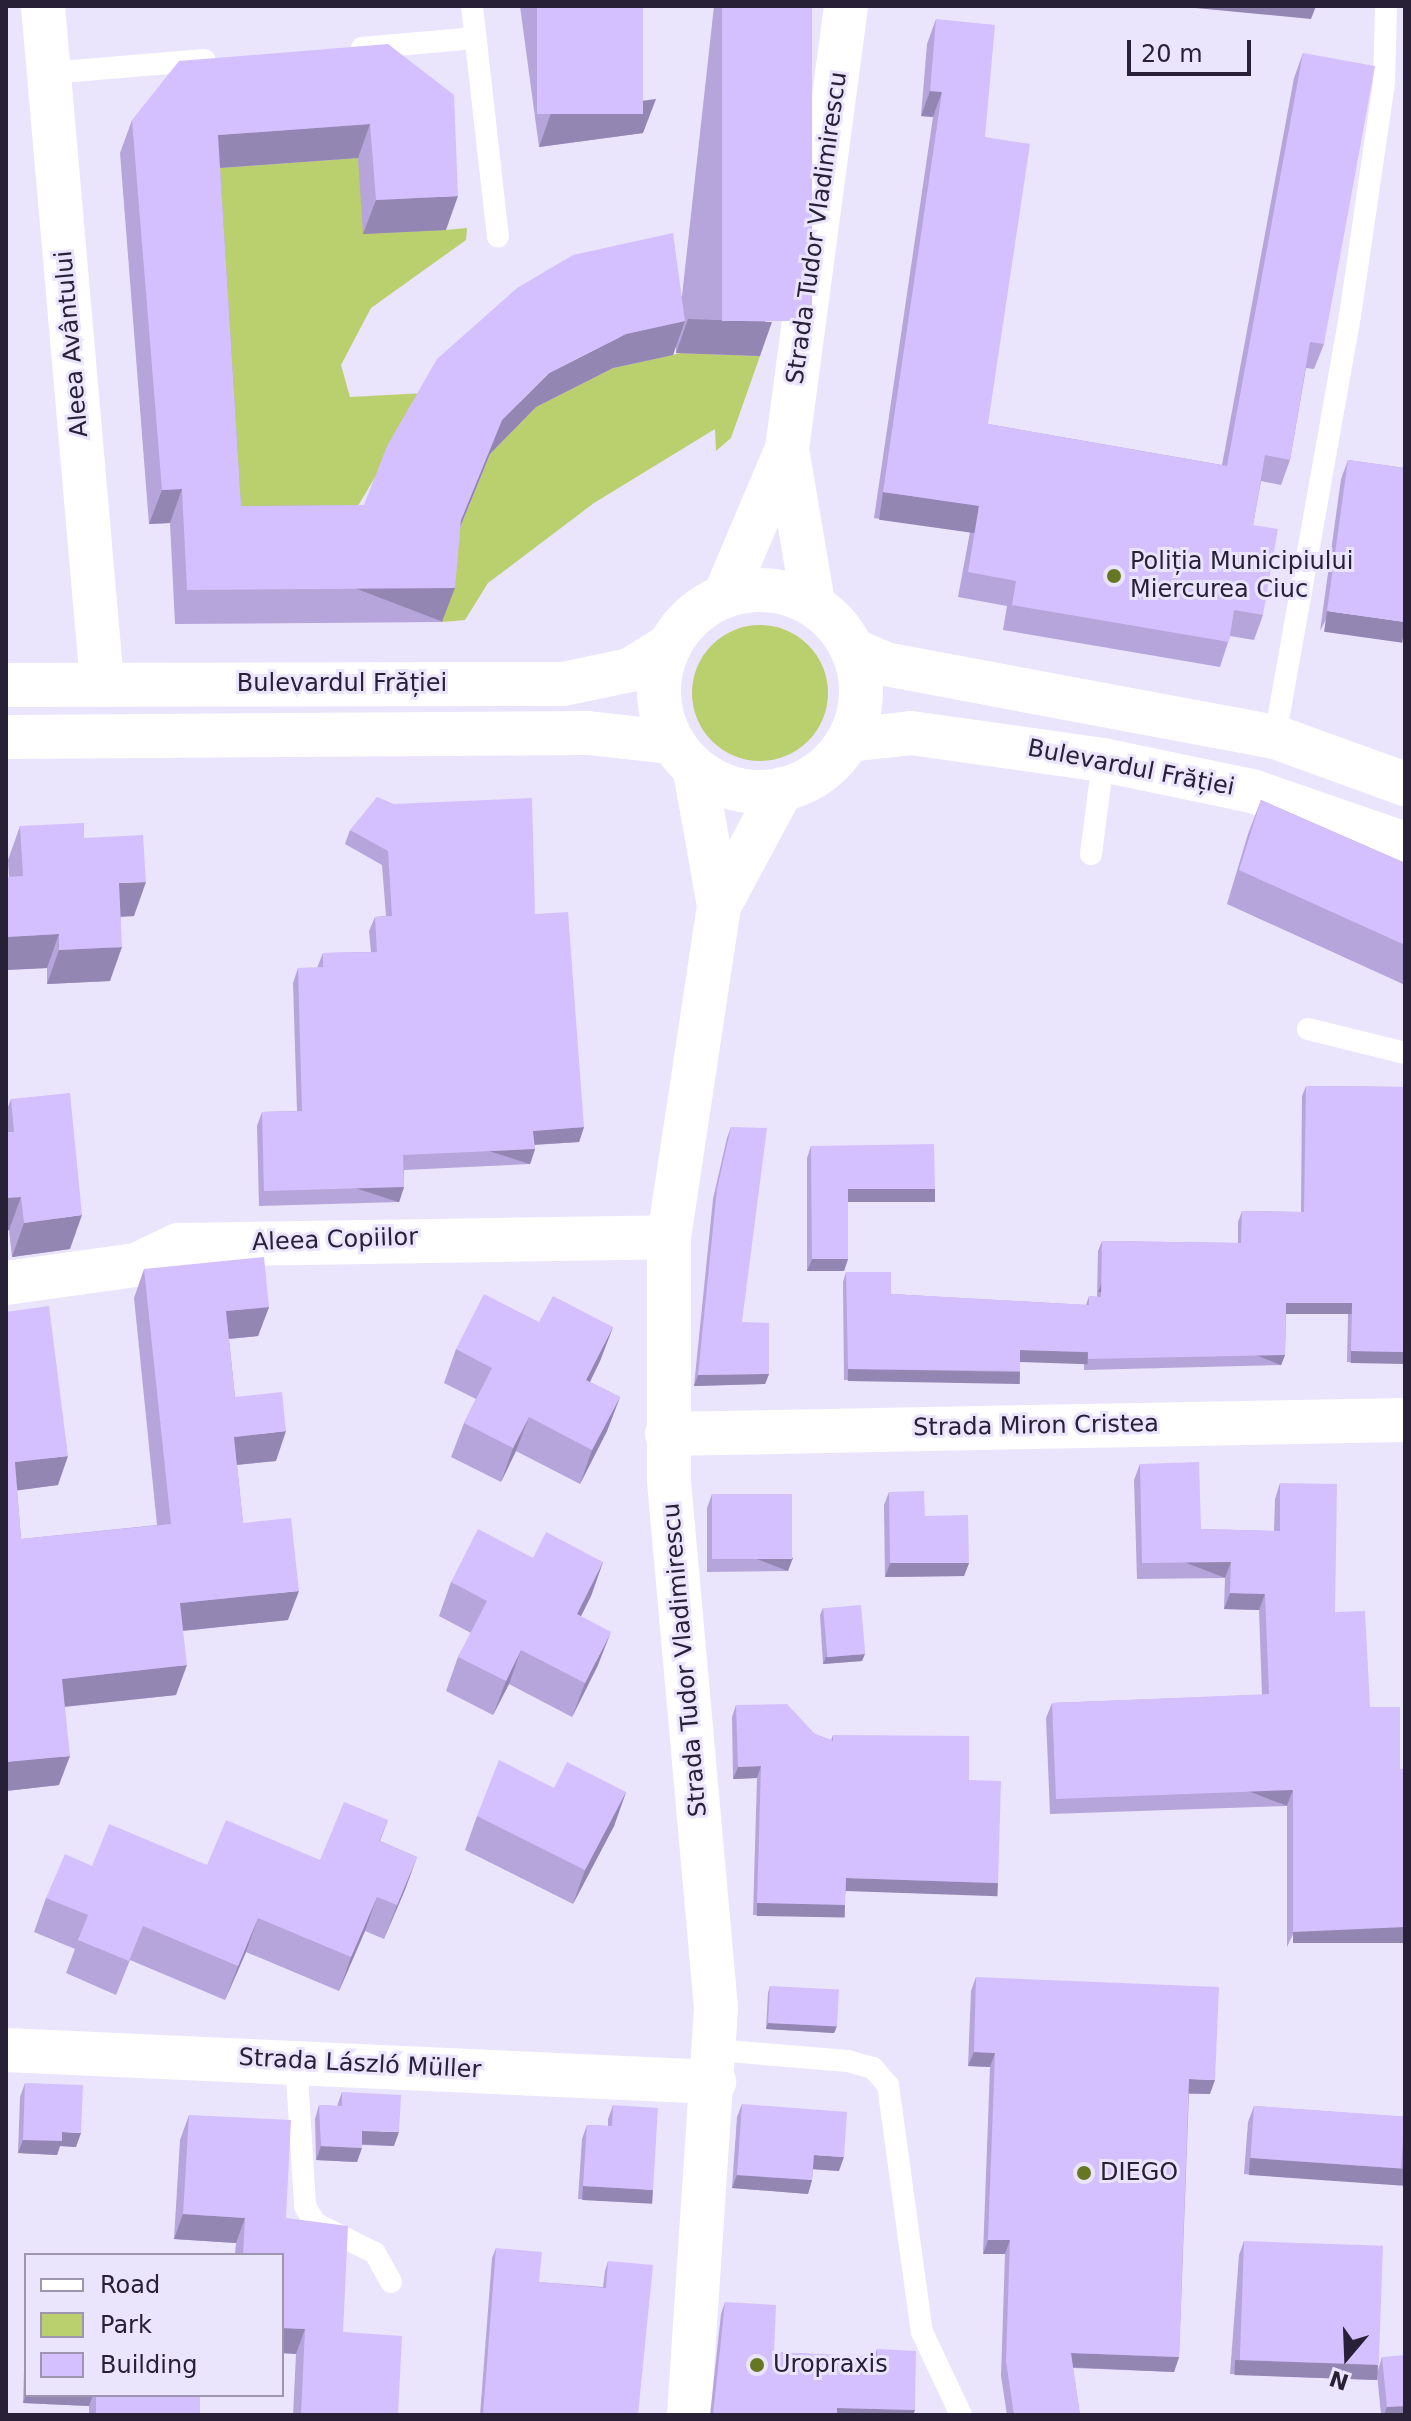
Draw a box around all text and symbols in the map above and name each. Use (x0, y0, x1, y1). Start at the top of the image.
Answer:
scale bar (1131, 24, 1255, 74)
text: 20 m (1141, 40, 1203, 68)
street label: Strada Tudor Vladimirescu (781, 70, 853, 386)
street label: Aleea Avântului (49, 249, 95, 439)
place label: Poliția Municipiului Miercurea Ciuc (1130, 548, 1353, 604)
marker: Poliția Municipiului Miercurea Ciuc (1105, 567, 1123, 585)
street label: Bulevardul Frăției (237, 670, 447, 698)
street label: Bulevardul Frăției (1025, 734, 1237, 802)
street label: Aleea Copiilor (251, 1223, 419, 1257)
street label: Strada Miron Cristea (913, 1409, 1159, 1443)
street label: Strada Tudor Vladimirescu (657, 1502, 713, 1818)
street label: Strada László Müller (238, 2043, 482, 2085)
place label: DIEGO (1100, 2159, 1178, 2187)
marker: DIEGO (1075, 2164, 1093, 2182)
legend (24, 2253, 284, 2397)
text: Road (100, 2271, 160, 2299)
text: Park (100, 2311, 152, 2339)
north arrow (1307, 2317, 1387, 2397)
text: Building (100, 2351, 197, 2379)
place label: Uropraxis (773, 2351, 888, 2379)
marker: Uropraxis (748, 2356, 766, 2374)
text: N (1326, 2365, 1352, 2395)

